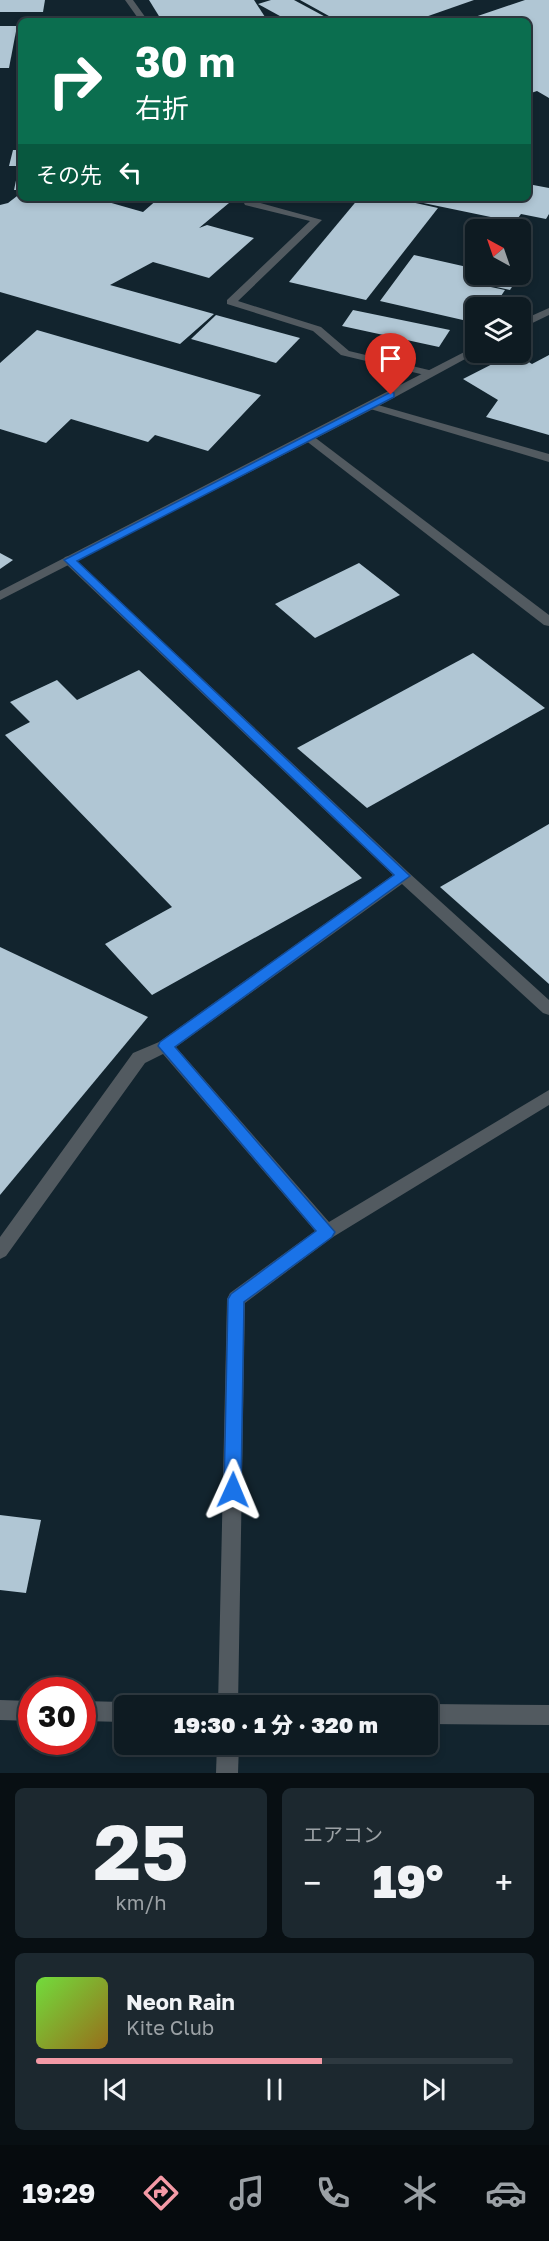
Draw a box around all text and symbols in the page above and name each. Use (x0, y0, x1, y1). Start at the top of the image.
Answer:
text: 30 m (135, 36, 235, 86)
icon: right (36, 42, 114, 120)
text: 右折 (135, 92, 189, 124)
icon: left (114, 156, 147, 189)
text: その先 (36, 161, 102, 188)
north arrow (465, 219, 531, 285)
map controls (465, 219, 531, 363)
button: layers (465, 297, 531, 363)
pin (365, 333, 416, 395)
icon: arrive (374, 342, 407, 375)
position arrow (201, 1458, 265, 1522)
speed limit sign: 30 (18, 1677, 96, 1755)
text: 19:30 · 1 分 · 320 m (174, 1711, 378, 1738)
text: 25 (93, 1804, 189, 1897)
text: エアコン (303, 1822, 383, 1846)
text: 19° (373, 1854, 443, 1908)
text: − (303, 1863, 321, 1902)
text: + (495, 1863, 513, 1902)
text: km/h (116, 1890, 166, 1914)
text: Neon Rain (126, 1988, 235, 2015)
text: Kite Club (126, 2015, 214, 2039)
icon: previous (99, 2073, 132, 2106)
icon: pause (258, 2073, 291, 2106)
icon: next (417, 2073, 450, 2106)
icon: directions (140, 2172, 182, 2214)
icon: music (226, 2172, 268, 2214)
icon: phone (312, 2172, 354, 2214)
icon: climate (399, 2172, 441, 2214)
icon: car (485, 2172, 527, 2214)
text: 19:29 (22, 2177, 95, 2209)

